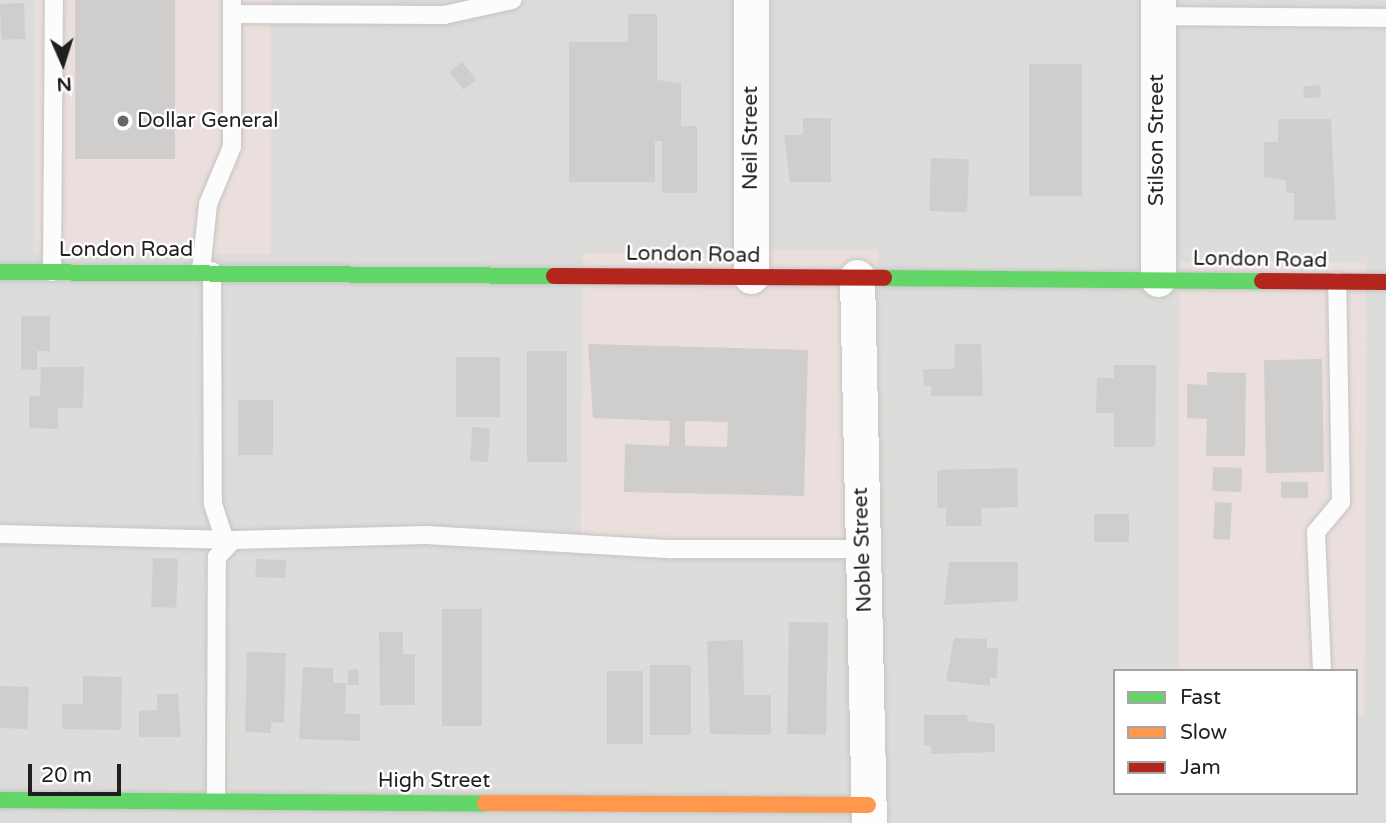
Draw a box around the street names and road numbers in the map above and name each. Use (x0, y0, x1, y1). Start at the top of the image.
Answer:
street label: Stilson Street (1144, 74, 1170, 206)
street label: Neil Street (738, 86, 764, 190)
street label: London Road (59, 237, 193, 263)
street label: London Road (625, 241, 761, 269)
street label: London Road (1192, 246, 1328, 274)
street label: Noble Street (848, 487, 878, 613)
street label: High Street (378, 768, 490, 794)

